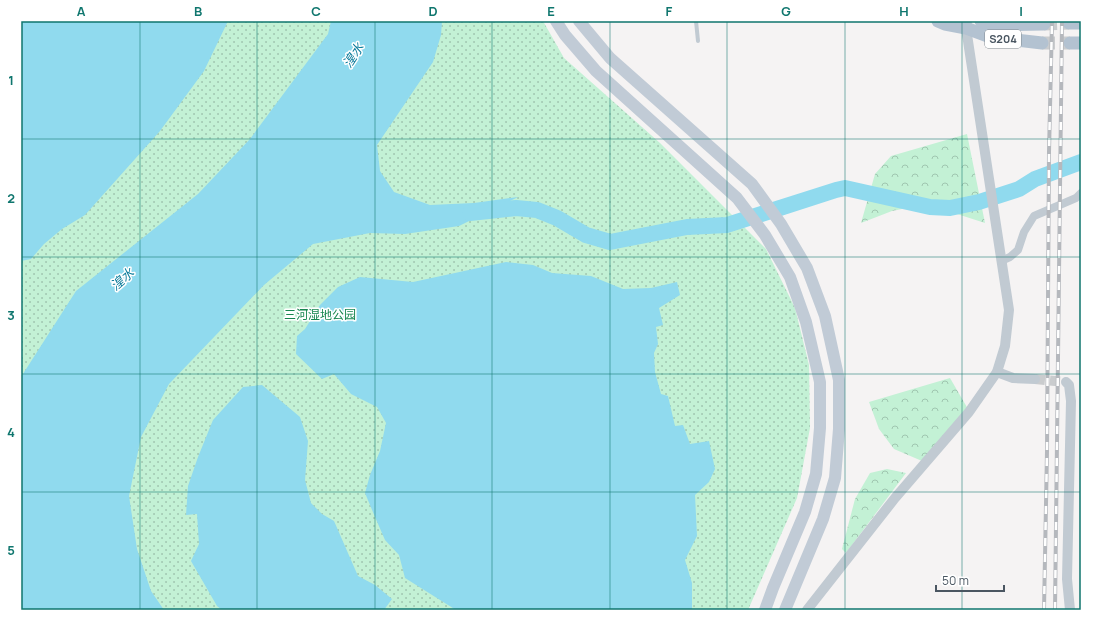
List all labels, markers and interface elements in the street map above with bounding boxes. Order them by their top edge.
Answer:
text: A [77,2,86,20]
text: B [194,2,202,20]
text: C [311,2,321,20]
text: D [428,2,438,20]
text: E [547,2,555,20]
text: F [666,2,673,20]
text: G [781,2,791,20]
text: H [899,2,909,20]
text: I [1019,2,1023,20]
road number: S204 [985,30,1021,48]
water label: 湟水 [338,38,368,71]
text: 1 [8,71,14,89]
text: 2 [7,189,15,207]
water label: 湟水 [106,263,138,294]
text: 3 [7,306,15,324]
park label: 三河湿地公园 [284,306,356,323]
text: 4 [7,423,15,441]
text: 5 [7,541,15,559]
scale bar [936,567,1004,593]
text: 50 m [942,572,969,589]

